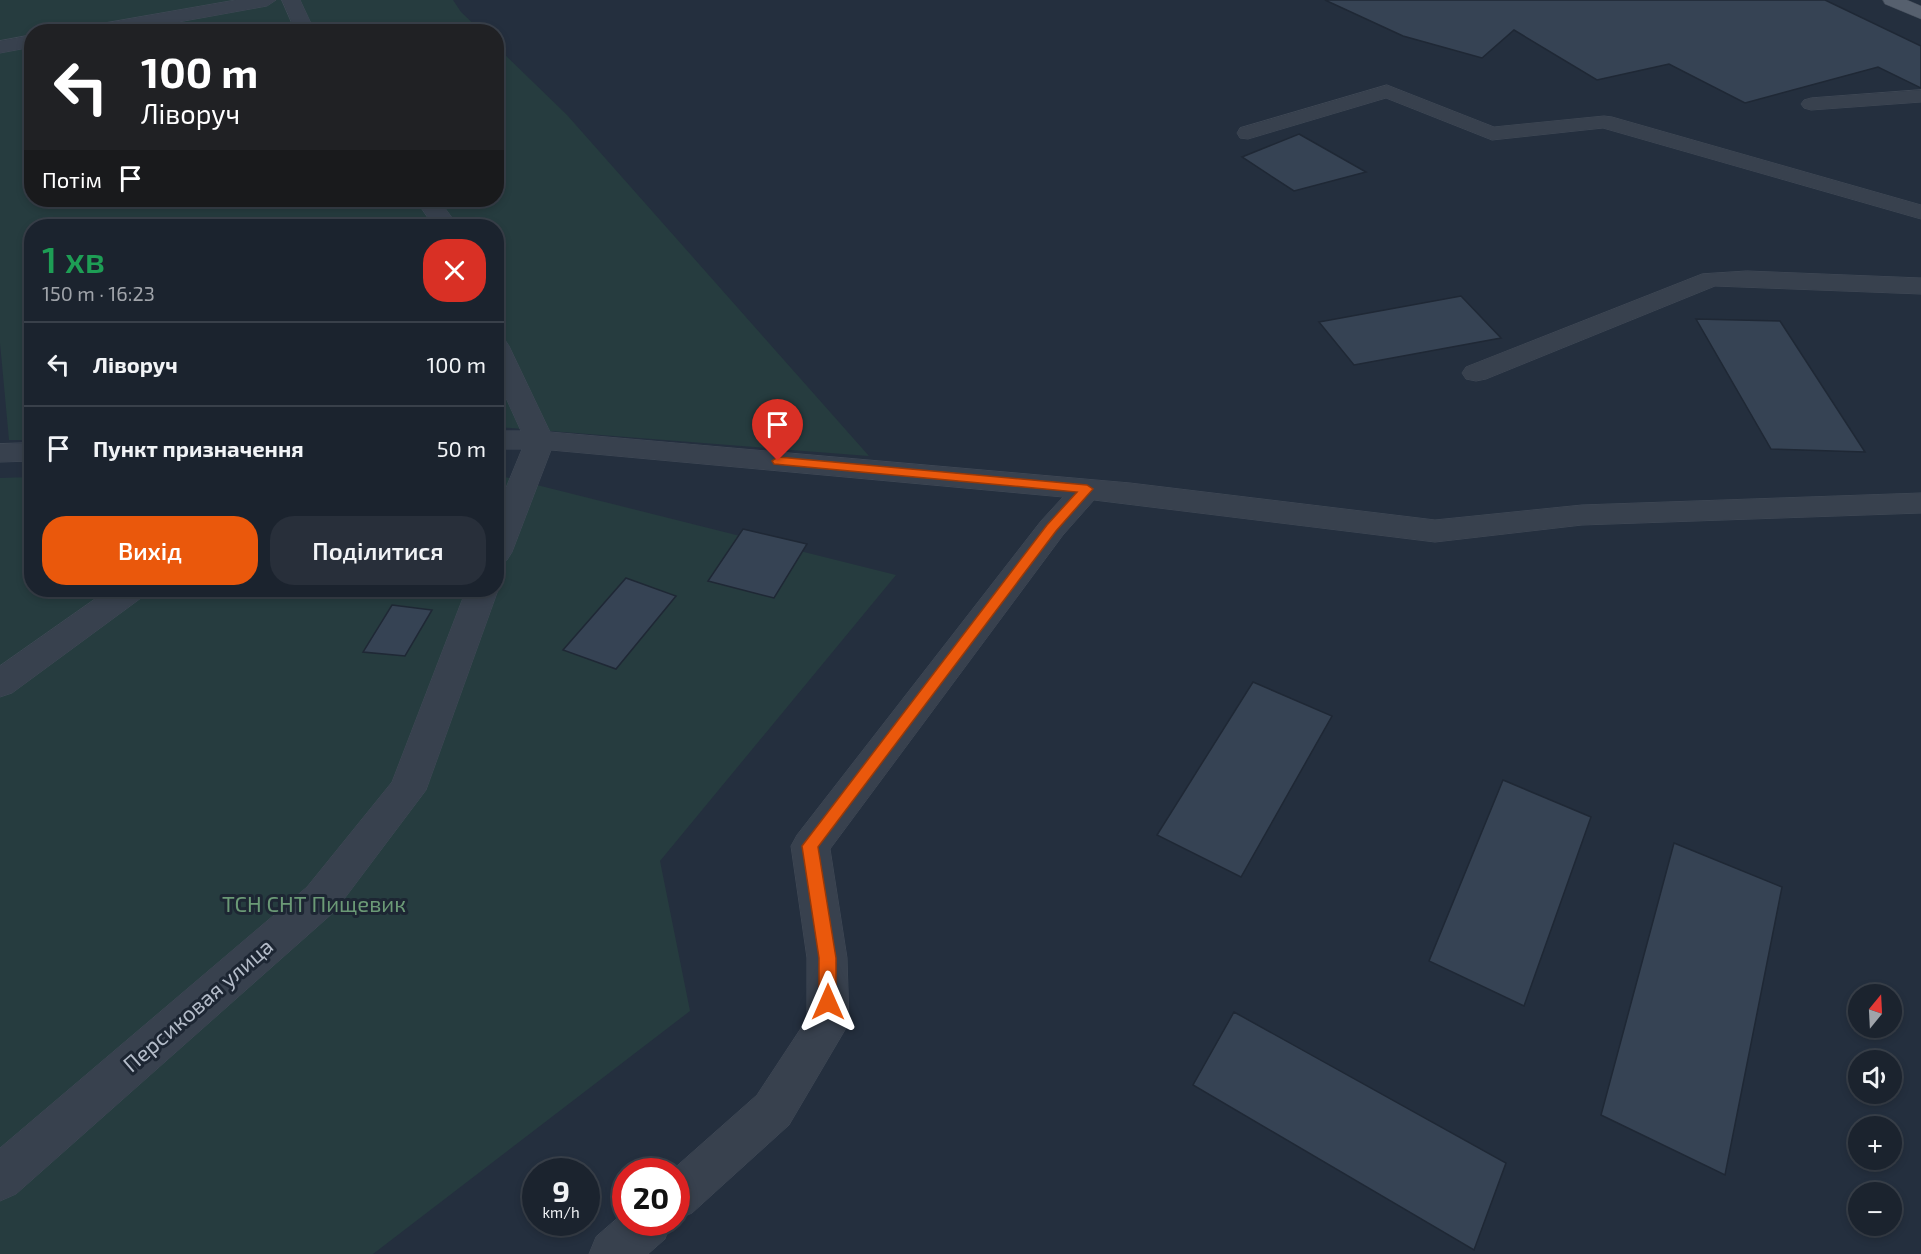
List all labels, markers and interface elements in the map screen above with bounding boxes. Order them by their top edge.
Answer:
text: 100 m [141,46,258,96]
icon: left [42,48,120,126]
text: Ліворуч [141,97,240,129]
icon: arrive [114,162,147,195]
text: Потім [42,166,102,192]
text: 1 хв [42,237,105,280]
button: close [423,239,486,302]
text: 150 m · 16:23 [42,281,155,305]
icon: left [42,348,75,381]
text: Ліворуч [93,351,178,377]
text: 100 m [427,351,486,377]
pin [752,399,803,461]
icon: arrive [761,408,794,441]
icon: arrive [42,432,75,465]
text: Пункт призначення [93,435,304,461]
text: 50 m [437,435,486,461]
button: Вихід [42,516,258,585]
button: Поділитися [270,516,486,585]
park label: ТСН СНТ Пищевик [222,890,406,916]
street label: Персиковая улица [117,932,278,1077]
position arrow [796,970,860,1034]
north arrow [1848,984,1902,1038]
map controls [1848,984,1902,1236]
button: sound [1848,1050,1902,1104]
button: + [1848,1116,1902,1170]
speed limit sign: 20 [612,1158,690,1236]
text: 9 [552,1172,570,1208]
button: − [1848,1182,1902,1236]
text: km/h [542,1203,580,1221]

